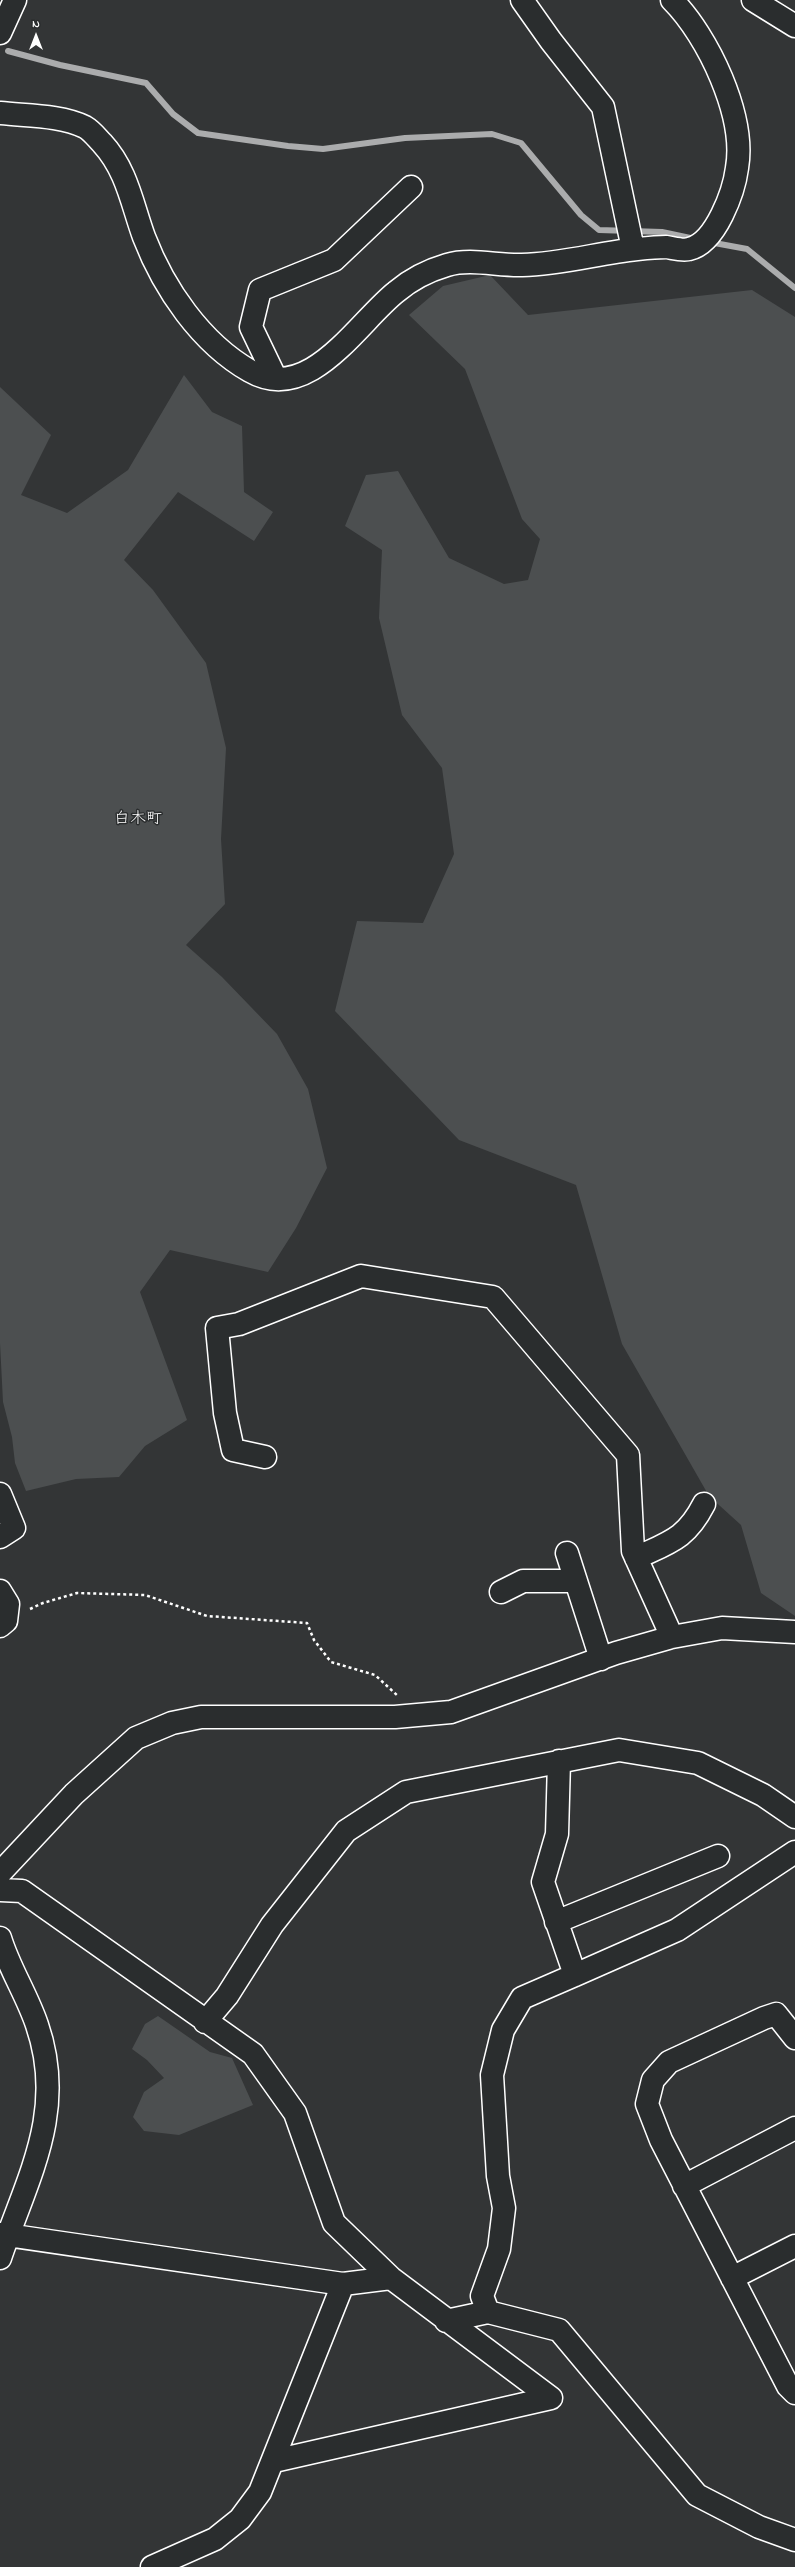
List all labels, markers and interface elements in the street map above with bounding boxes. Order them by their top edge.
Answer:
north arrow [16,16,56,56]
text: N [32,16,40,32]
district label: 白木町 [114,810,162,830]

